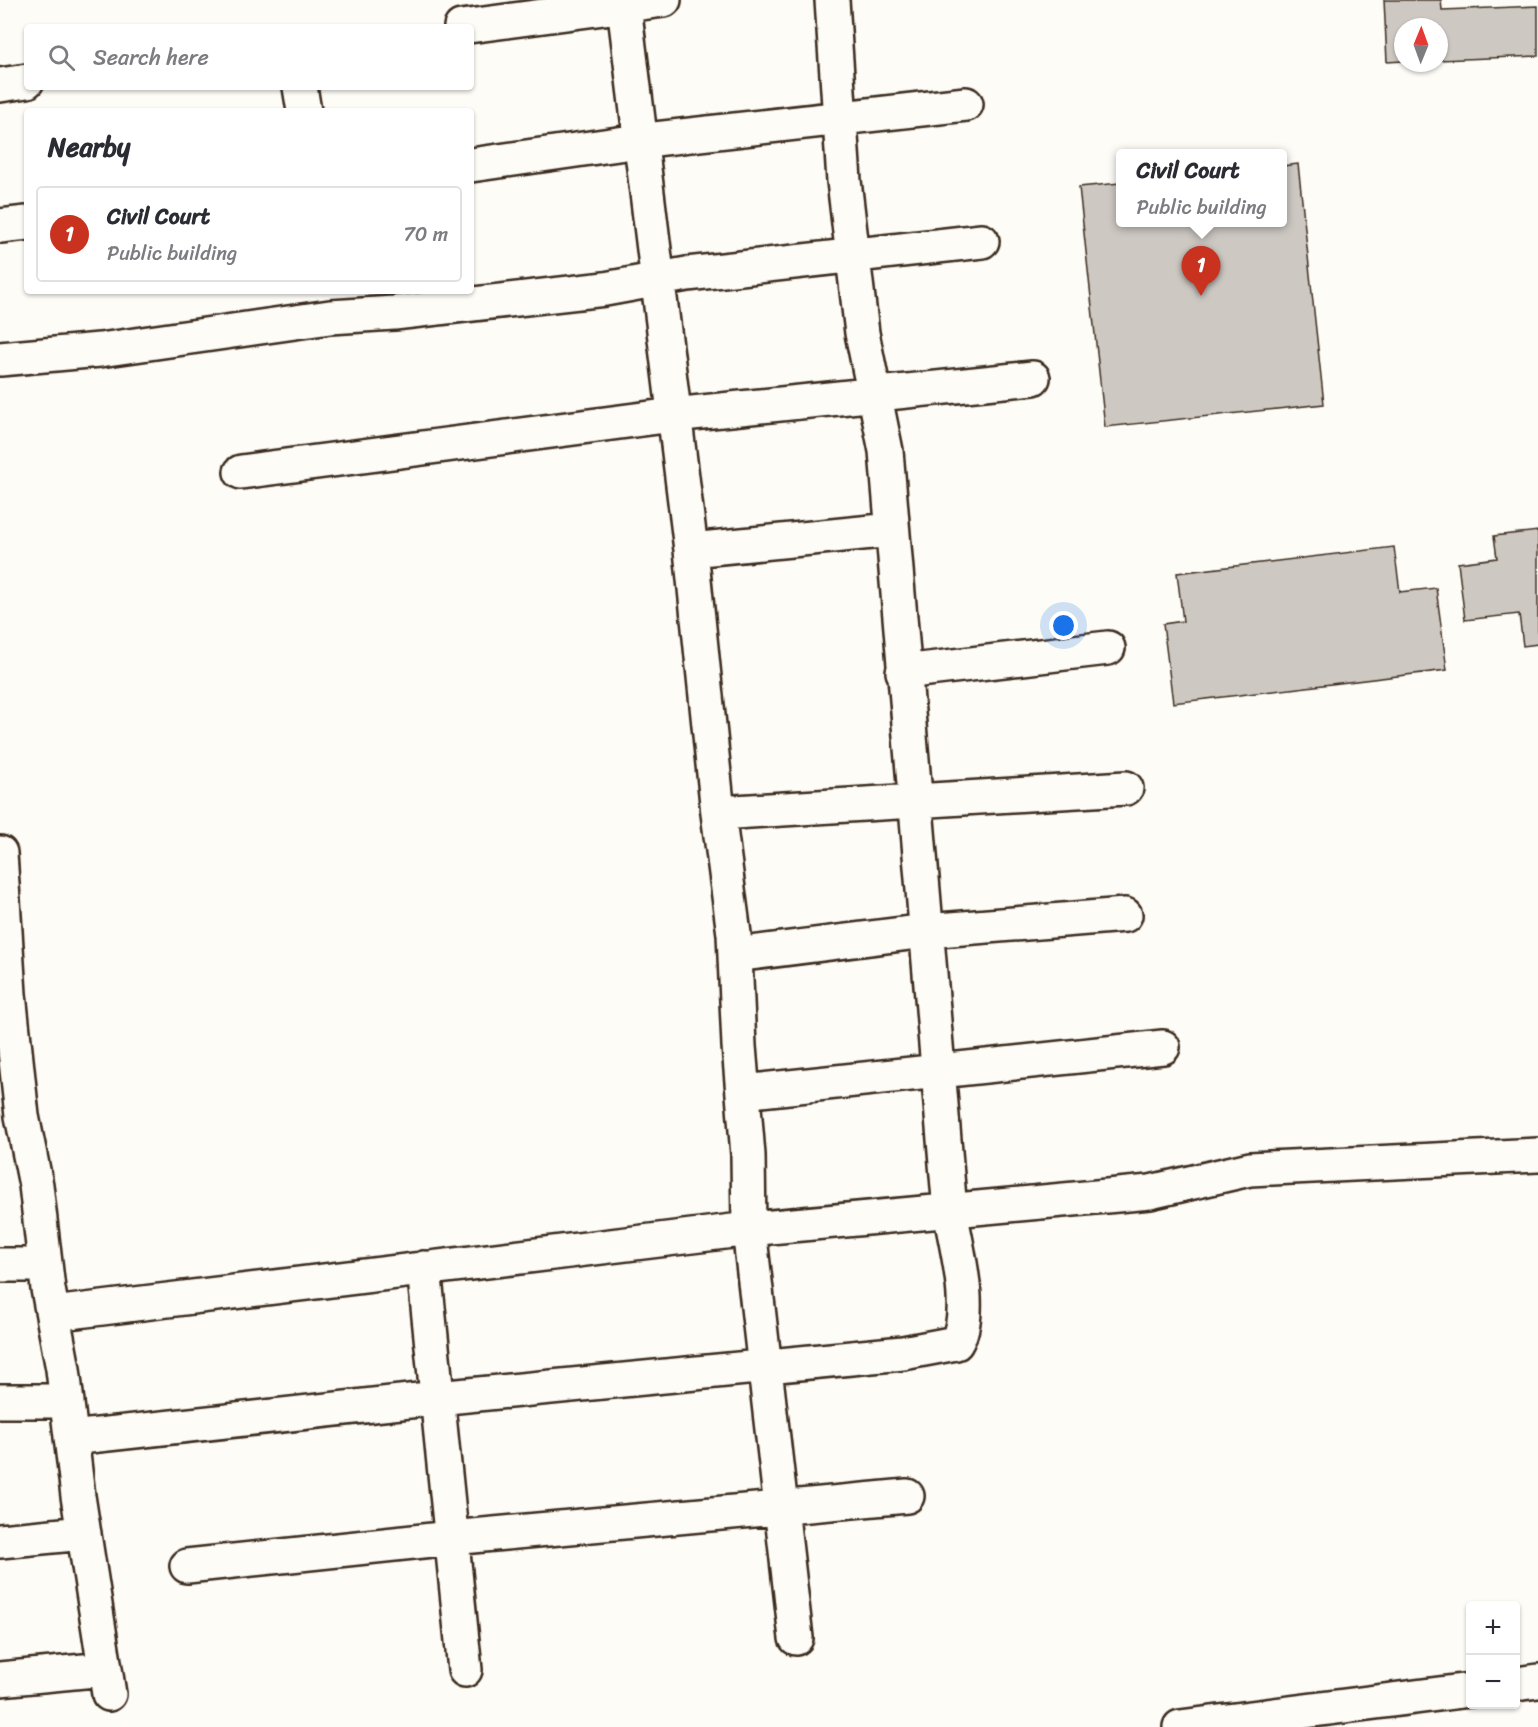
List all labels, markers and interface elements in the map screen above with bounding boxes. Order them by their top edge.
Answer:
north arrow [1394,18,1448,72]
search box [24,24,474,90]
text: Search here [93,38,209,77]
icon: search [45,41,78,74]
text: Nearby [48,124,130,170]
popup [1116,149,1287,227]
text: Civil Court [1136,151,1240,190]
text: Public building [1136,190,1267,225]
text: Civil Court [107,197,210,236]
text: 1 [65,217,74,252]
text: 70 m [403,217,448,252]
text: Public building [107,236,237,271]
pin: 1 [1182,246,1220,296]
your location [1049,611,1078,640]
map controls [1466,1601,1520,1709]
button: + [1466,1601,1520,1655]
button: − [1466,1655,1520,1709]

